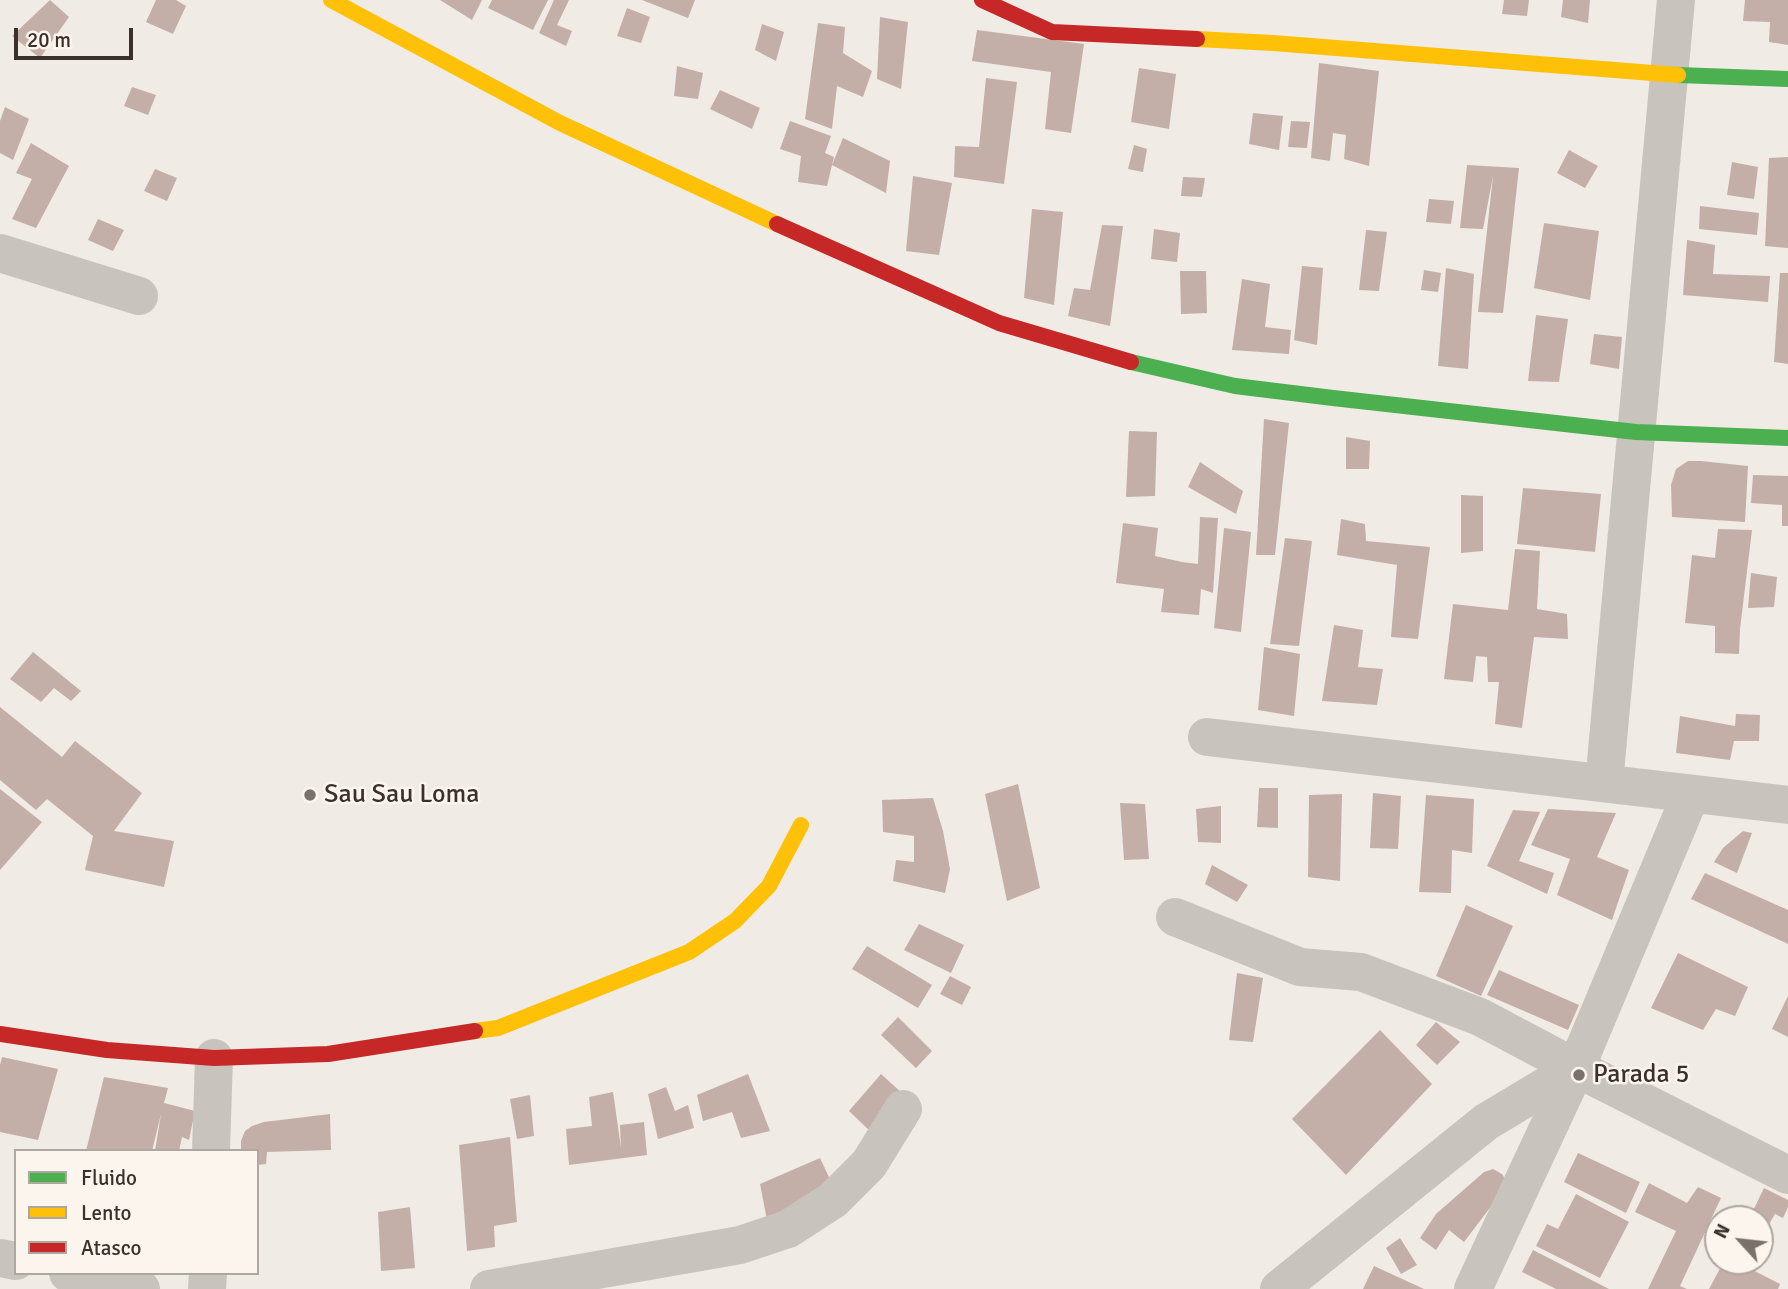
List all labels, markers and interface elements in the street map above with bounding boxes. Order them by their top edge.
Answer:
scale bar [18,14,136,58]
text: 20 m [27,27,71,53]
place label: Sau Sau Loma [324,779,479,811]
marker: Sau Sau Loma [302,787,318,803]
place label: Parada 5 [1593,1059,1690,1091]
marker: Parada 5 [1571,1067,1587,1083]
legend [14,1149,259,1275]
text: Fluido [81,1165,137,1191]
text: Lento [81,1200,131,1226]
north arrow [1704,1205,1774,1275]
text: N [1708,1220,1736,1243]
text: Atasco [81,1235,141,1261]

